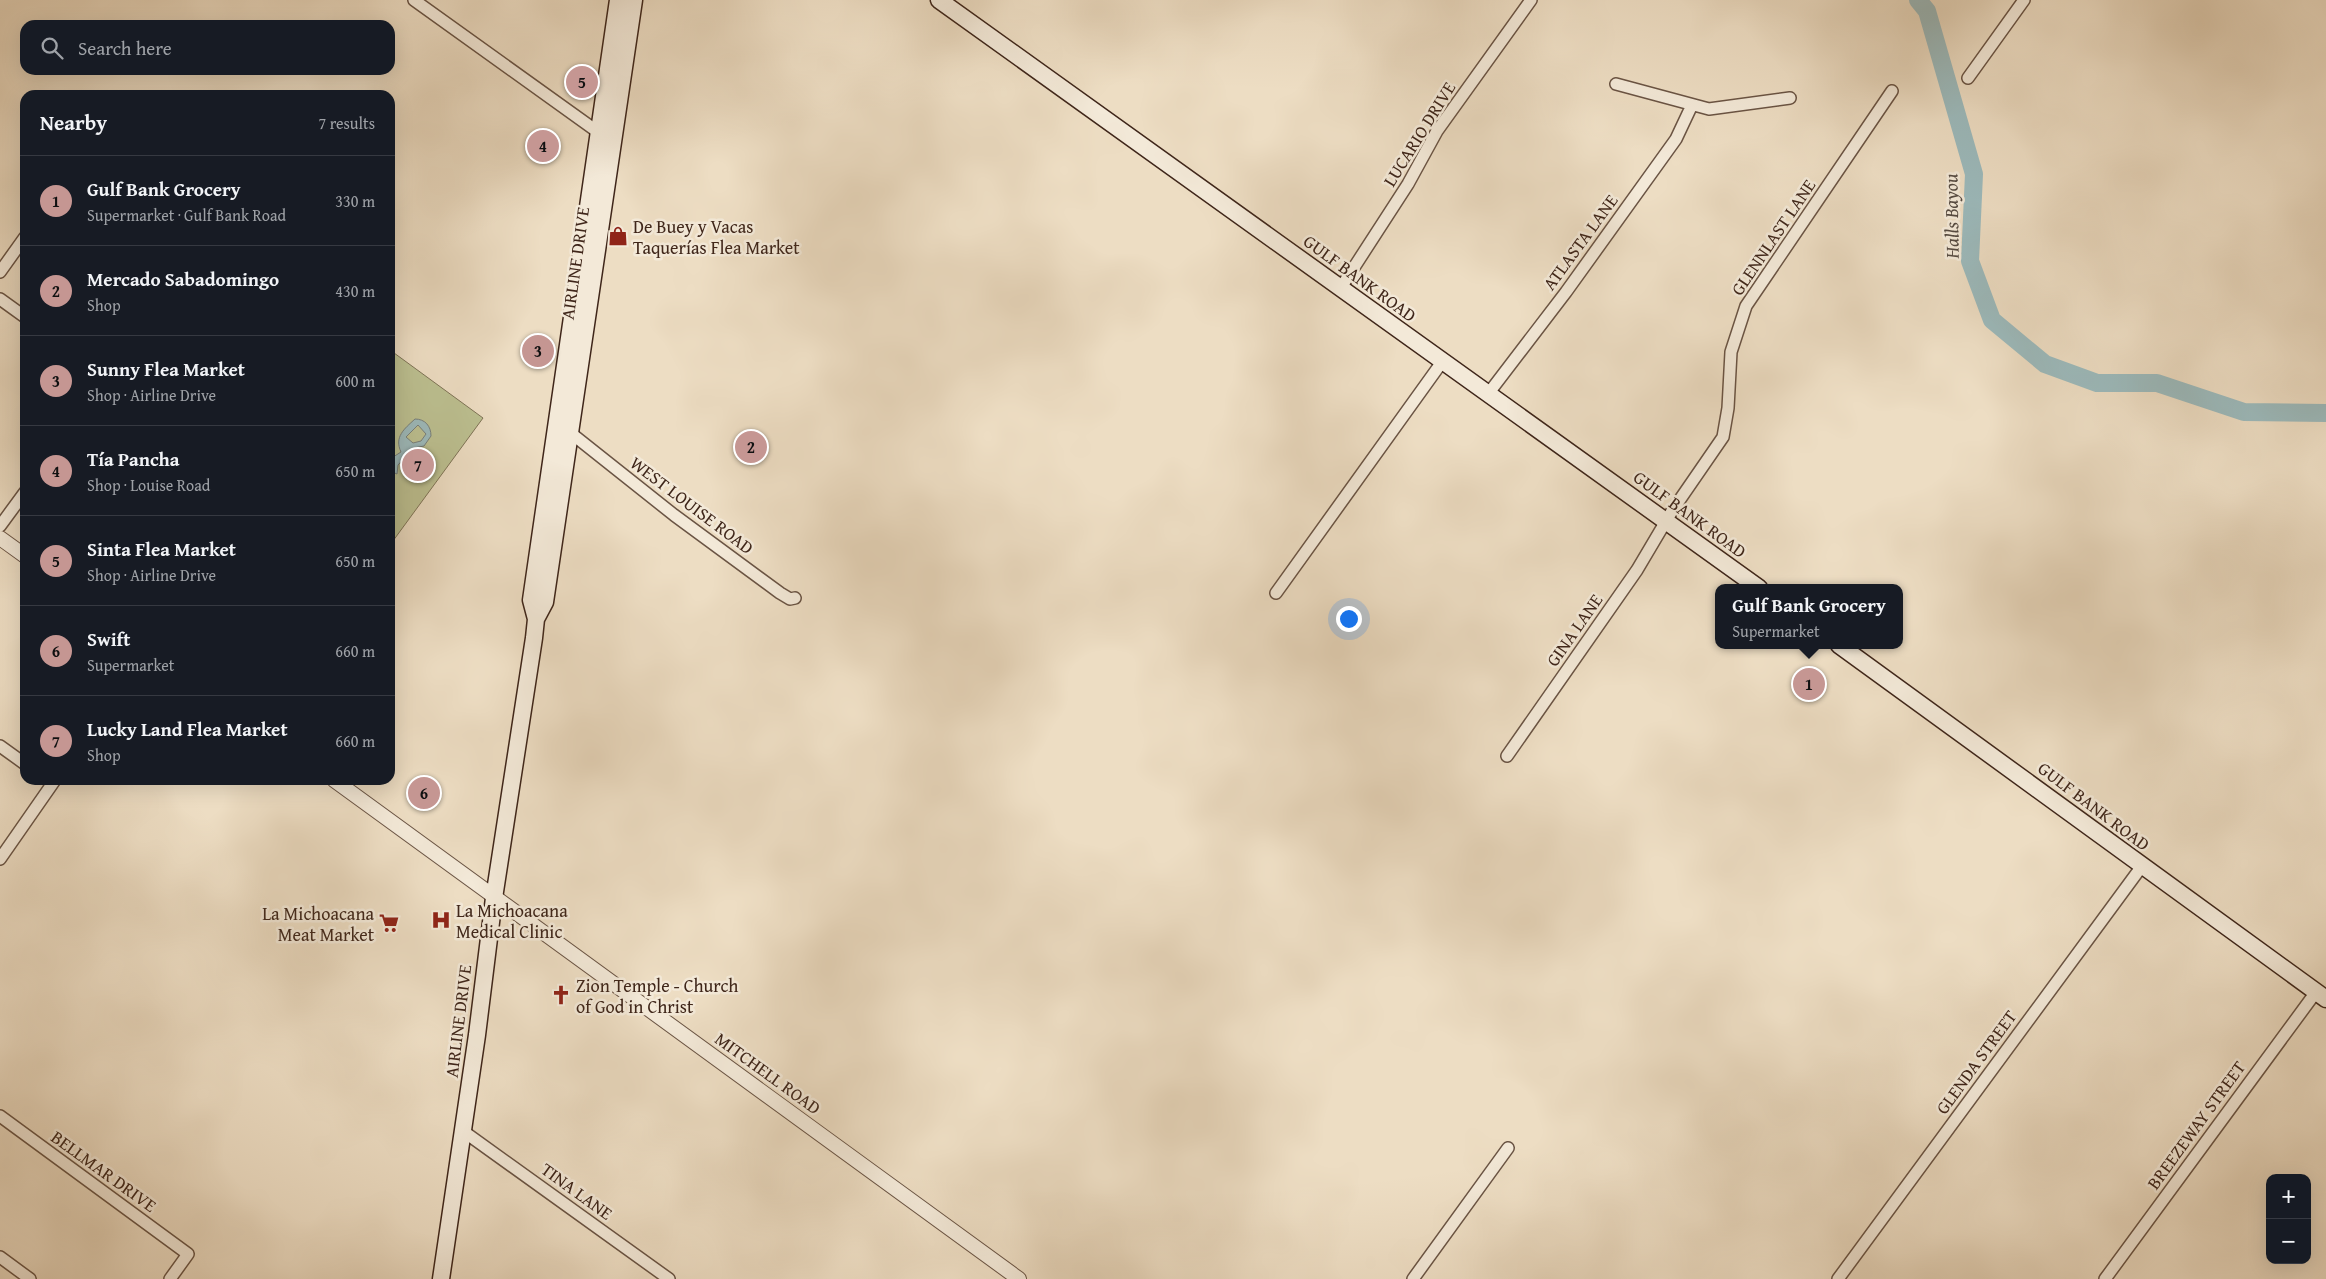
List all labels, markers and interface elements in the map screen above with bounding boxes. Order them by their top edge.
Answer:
search box [20,20,395,75]
icon: search [38,34,66,62]
text: Search here [78,34,172,62]
pin: 5 [566,63,598,101]
street label: LUCARIO DRIVE [1376,76,1462,192]
text: Nearby [40,107,107,138]
text: 7 results [318,111,375,135]
pin: 4 [527,127,559,165]
street label: GLENNLAST LANE [1724,173,1822,301]
water label: Halls Bayou [1936,173,1966,260]
text: Gulf Bank Grocery [87,175,241,203]
street label: ATLASTA LANE [1536,188,1624,296]
text: 1 [52,189,60,213]
text: 330 m [335,189,375,213]
text: Supermarket · Gulf Bank Road [87,203,286,227]
street label: AIRLINE DRIVE [554,205,596,321]
place label: De Buey y Vacas Taquerías Flea Market [633,213,800,261]
shop icon: De Buey y Vacas Taquerías Flea Market [607,225,629,247]
street label: GULF BANK ROAD [1298,228,1422,328]
text: Mercado Sabadomingo [87,265,279,293]
text: 2 [52,279,60,303]
text: 430 m [335,279,375,303]
text: Shop [87,293,121,317]
pin: 3 [522,332,554,370]
text: Sunny Flea Market [87,355,245,383]
text: 3 [52,369,60,393]
text: 600 m [335,369,375,393]
text: Shop · Airline Drive [87,383,216,407]
pin: 2 [735,428,767,466]
text: Tía Pancha [87,445,180,473]
pin: 7 [402,446,434,484]
street label: WEST LOUISE ROAD [624,449,760,561]
text: 4 [52,459,60,483]
text: 650 m [335,459,375,483]
street label: GULF BANK ROAD [1628,464,1752,564]
text: Shop · Louise Road [87,473,210,497]
text: Sinta Flea Market [87,535,236,563]
text: 5 [52,549,60,573]
text: 650 m [335,549,375,573]
text: Shop · Airline Drive [87,563,216,587]
popup [1715,584,1903,649]
street label: GINA LANE [1539,588,1609,672]
text: Gulf Bank Grocery [1732,591,1886,619]
your location [1336,606,1362,632]
text: Supermarket [1732,619,1820,643]
text: Swift [87,625,130,653]
text: 6 [52,639,60,663]
text: 660 m [335,639,375,663]
text: Supermarket [87,653,174,677]
pin: 1 [1793,665,1825,703]
text: Lucky Land Flea Market [87,715,288,743]
text: 7 [52,729,60,753]
text: 660 m [335,729,375,753]
text: Shop [87,743,121,767]
street label: GULF BANK ROAD [2032,755,2156,857]
pin: 6 [408,774,440,812]
place label: La Michoacana Medical Clinic [456,897,568,945]
place label: La Michoacana Meat Market [262,900,375,948]
hospital icon: La Michoacana Medical Clinic [430,909,452,931]
supermarket icon: La Michoacana Meat Market [378,912,400,934]
street label: AIRLINE DRIVE [438,963,478,1079]
place label: Zion Temple - Church of God in Christ [576,972,738,1020]
church icon: Zion Temple - Church of God in Christ [550,984,572,1006]
street label: GLENDA STREET [1929,1004,2023,1120]
street label: MITCHELL ROAD [709,1025,827,1121]
street label: BREEZEWAY STREET [2140,1055,2252,1195]
street label: BELLMAR DRIVE [46,1123,162,1219]
street label: TINA LANE [536,1156,618,1226]
map controls [2266,1174,2311,1264]
button: + [2266,1174,2311,1219]
button: − [2266,1219,2311,1264]

